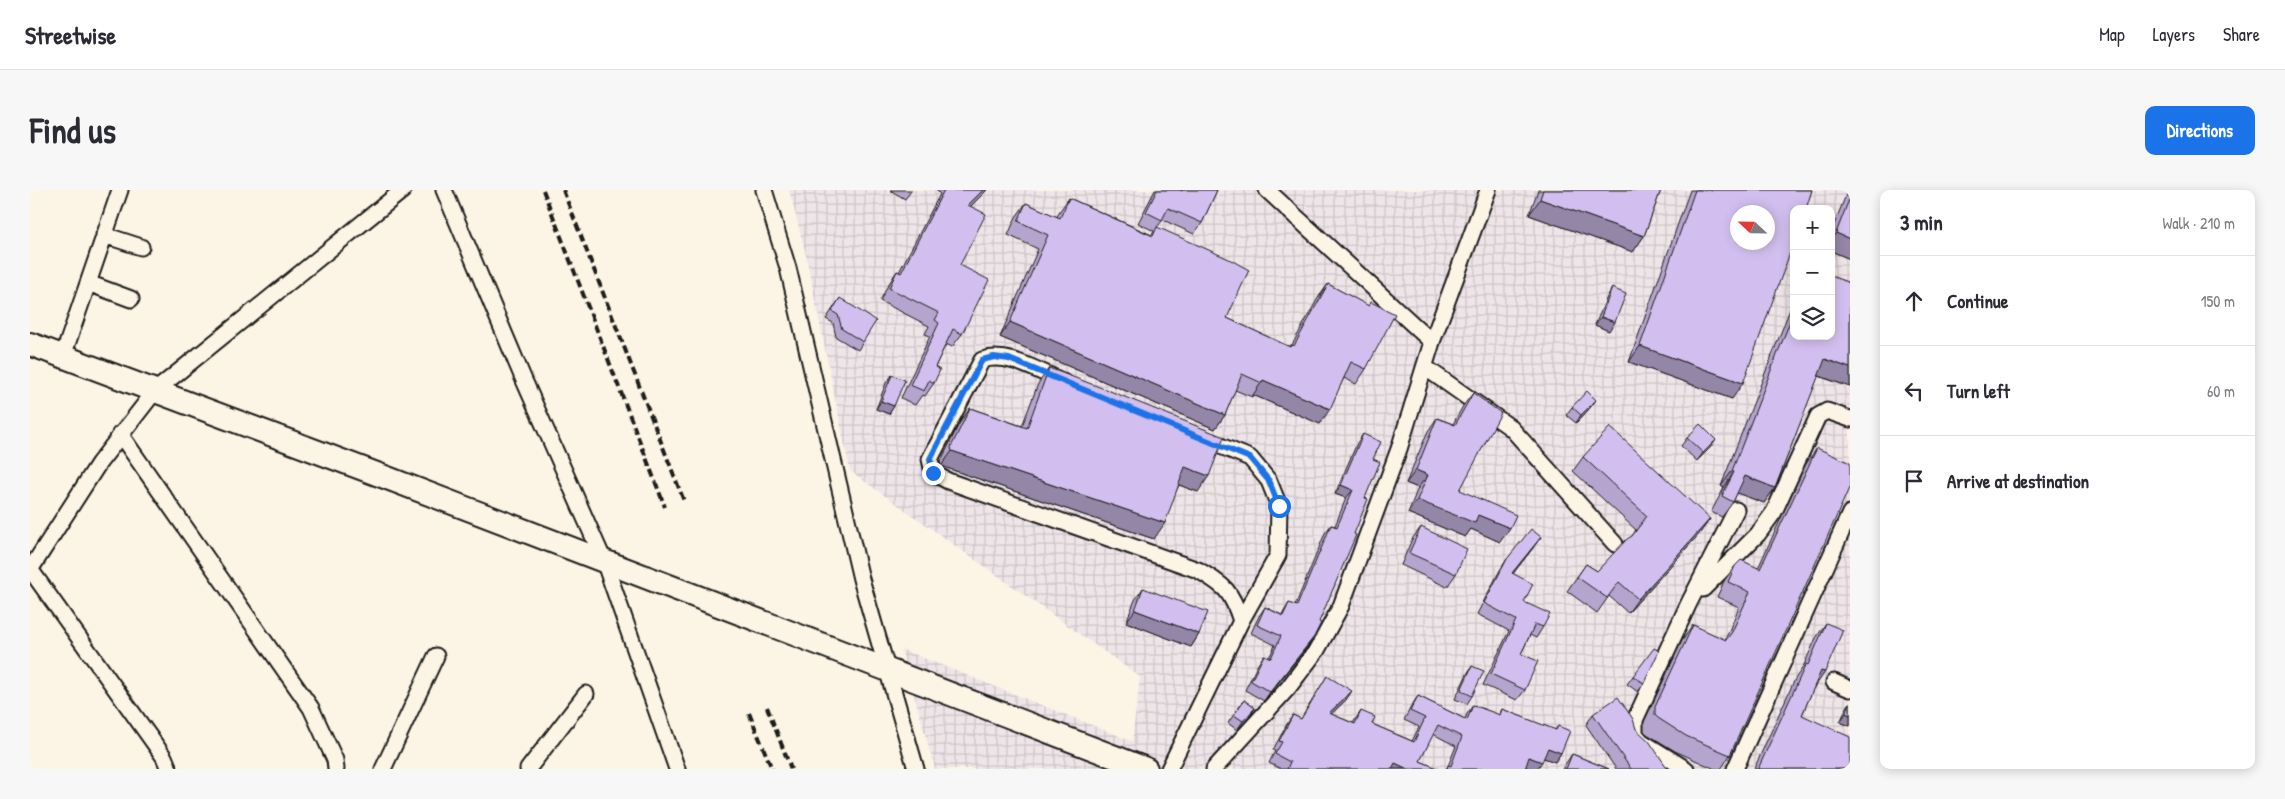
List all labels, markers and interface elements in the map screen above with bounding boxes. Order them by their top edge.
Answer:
text: Streetwise [25,19,116,51]
text: Map [2099,22,2125,47]
text: Layers [2153,22,2195,47]
text: Share [2223,22,2260,47]
button: Directions [2145,106,2255,155]
text: Find us [30,107,116,154]
north arrow [1730,205,1775,250]
map controls [1790,205,1835,340]
button: + [1790,205,1835,250]
text: 3 min [1900,208,1943,237]
text: Walk · 210 m [2162,212,2235,234]
button: − [1790,250,1835,295]
icon: ahead [1900,287,1928,315]
text: Continue [1947,288,2008,314]
text: 150 m [2201,290,2235,312]
button: layers [1790,295,1835,340]
icon: left [1900,377,1928,405]
text: Turn left [1947,378,2010,404]
text: 60 m [2207,380,2235,402]
route end [922,462,945,485]
icon: arrive [1900,467,1928,495]
text: Arrive at destination [1947,468,2089,494]
route start [1268,495,1291,518]

